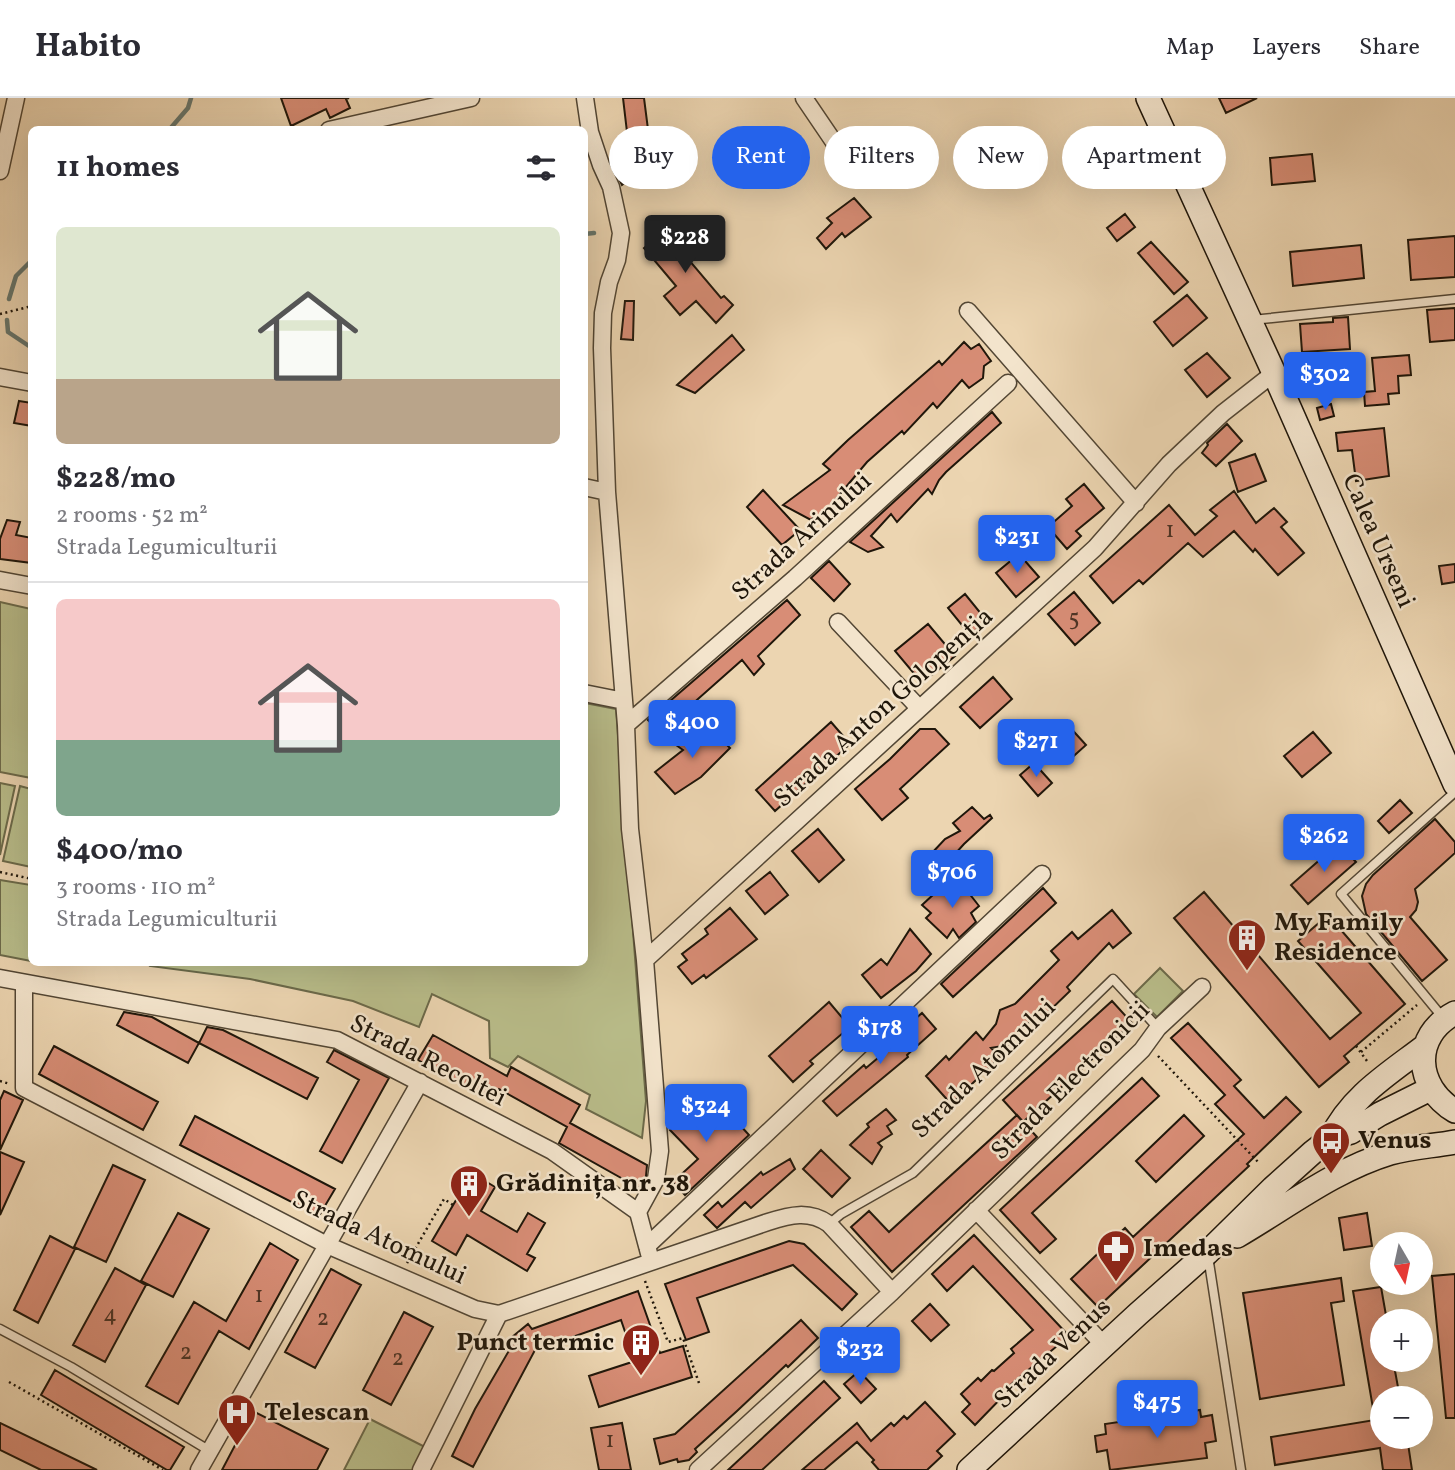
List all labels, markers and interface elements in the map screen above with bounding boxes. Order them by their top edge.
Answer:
text: Habito [35,25,141,71]
text: Map [1166,31,1214,65]
text: Layers [1252,31,1321,65]
text: Share [1359,31,1420,65]
chip: Buy [609,126,698,189]
chip: Rent [712,126,810,189]
chip: Filters [824,126,939,189]
chip: New [953,126,1048,189]
chip: Apartment [1062,126,1226,189]
text: 11 homes [56,147,180,189]
icon: filters [522,149,560,187]
pin: $228 [644,216,726,275]
text: $228 [660,222,710,254]
icon: home [245,273,371,399]
pin: $302 [1284,352,1366,412]
text: $302 [1300,359,1350,391]
text: $228/mo [56,458,176,500]
street label: Strada Arinului [724,464,880,610]
street label: Calea Urseni [1332,468,1424,614]
text: 2 rooms · 52 m² [56,500,208,532]
house number: 1 [1166,515,1174,547]
pin: $231 [976,516,1058,575]
text: $231 [994,522,1040,554]
text: Strada Legumiculturii [56,532,277,564]
street label: Strada Anton Golopenția [766,600,1002,816]
house number: 5 [1068,603,1080,635]
icon: home [245,645,371,771]
pin: $400 [651,700,733,760]
text: $400 [665,707,719,739]
pin: $271 [995,720,1077,779]
text: $271 [1014,726,1058,758]
pin: $262 [1283,814,1365,874]
text: $262 [1299,821,1349,853]
text: $400/mo [56,830,183,872]
pin: $706 [911,850,993,910]
text: $706 [927,857,977,889]
text: 3 rooms · 110 m² [56,872,216,904]
text: Strada Legumiculturii [56,904,277,936]
place label: My Family Residence [1274,905,1404,971]
building icon: My Family Residence [1226,917,1268,972]
street label: Strada Atomului [904,991,1064,1147]
street label: Strada Electronicii [983,993,1159,1169]
street label: Strada Recoltei [343,1006,513,1116]
pin: $178 [839,1006,921,1066]
text: $178 [857,1013,903,1045]
pin: $324 [665,1084,747,1144]
text: $324 [681,1091,731,1123]
bus stop icon: Venus [1310,1120,1352,1175]
place label: Venus [1358,1123,1431,1159]
building icon: Grădinița nr. 38 [448,1163,490,1218]
place label: Grădinița nr. 38 [496,1166,690,1202]
street label: Strada Atomului [286,1182,472,1294]
pharmacy icon: Imedas [1095,1228,1137,1283]
place label: Imedas [1143,1231,1233,1267]
north arrow [1370,1232,1433,1295]
map controls [1370,1232,1433,1449]
house number: 1 [255,1280,263,1312]
street label: Strada Venus [986,1290,1120,1418]
house number: 4 [103,1299,117,1331]
house number: 2 [317,1303,329,1335]
button: + [1370,1309,1433,1372]
building icon: Punct termic [620,1322,662,1377]
place label: Punct termic [456,1325,614,1361]
pin: $232 [819,1328,901,1387]
text: $232 [836,1334,884,1366]
house number: 2 [180,1337,192,1369]
house number: 2 [392,1343,404,1375]
pin: $475 [1116,1380,1198,1440]
button: − [1370,1386,1433,1449]
text: $475 [1133,1387,1181,1419]
hospital icon: Telescan [216,1392,258,1447]
place label: Telescan [264,1395,370,1431]
house number: 1 [606,1425,614,1457]

